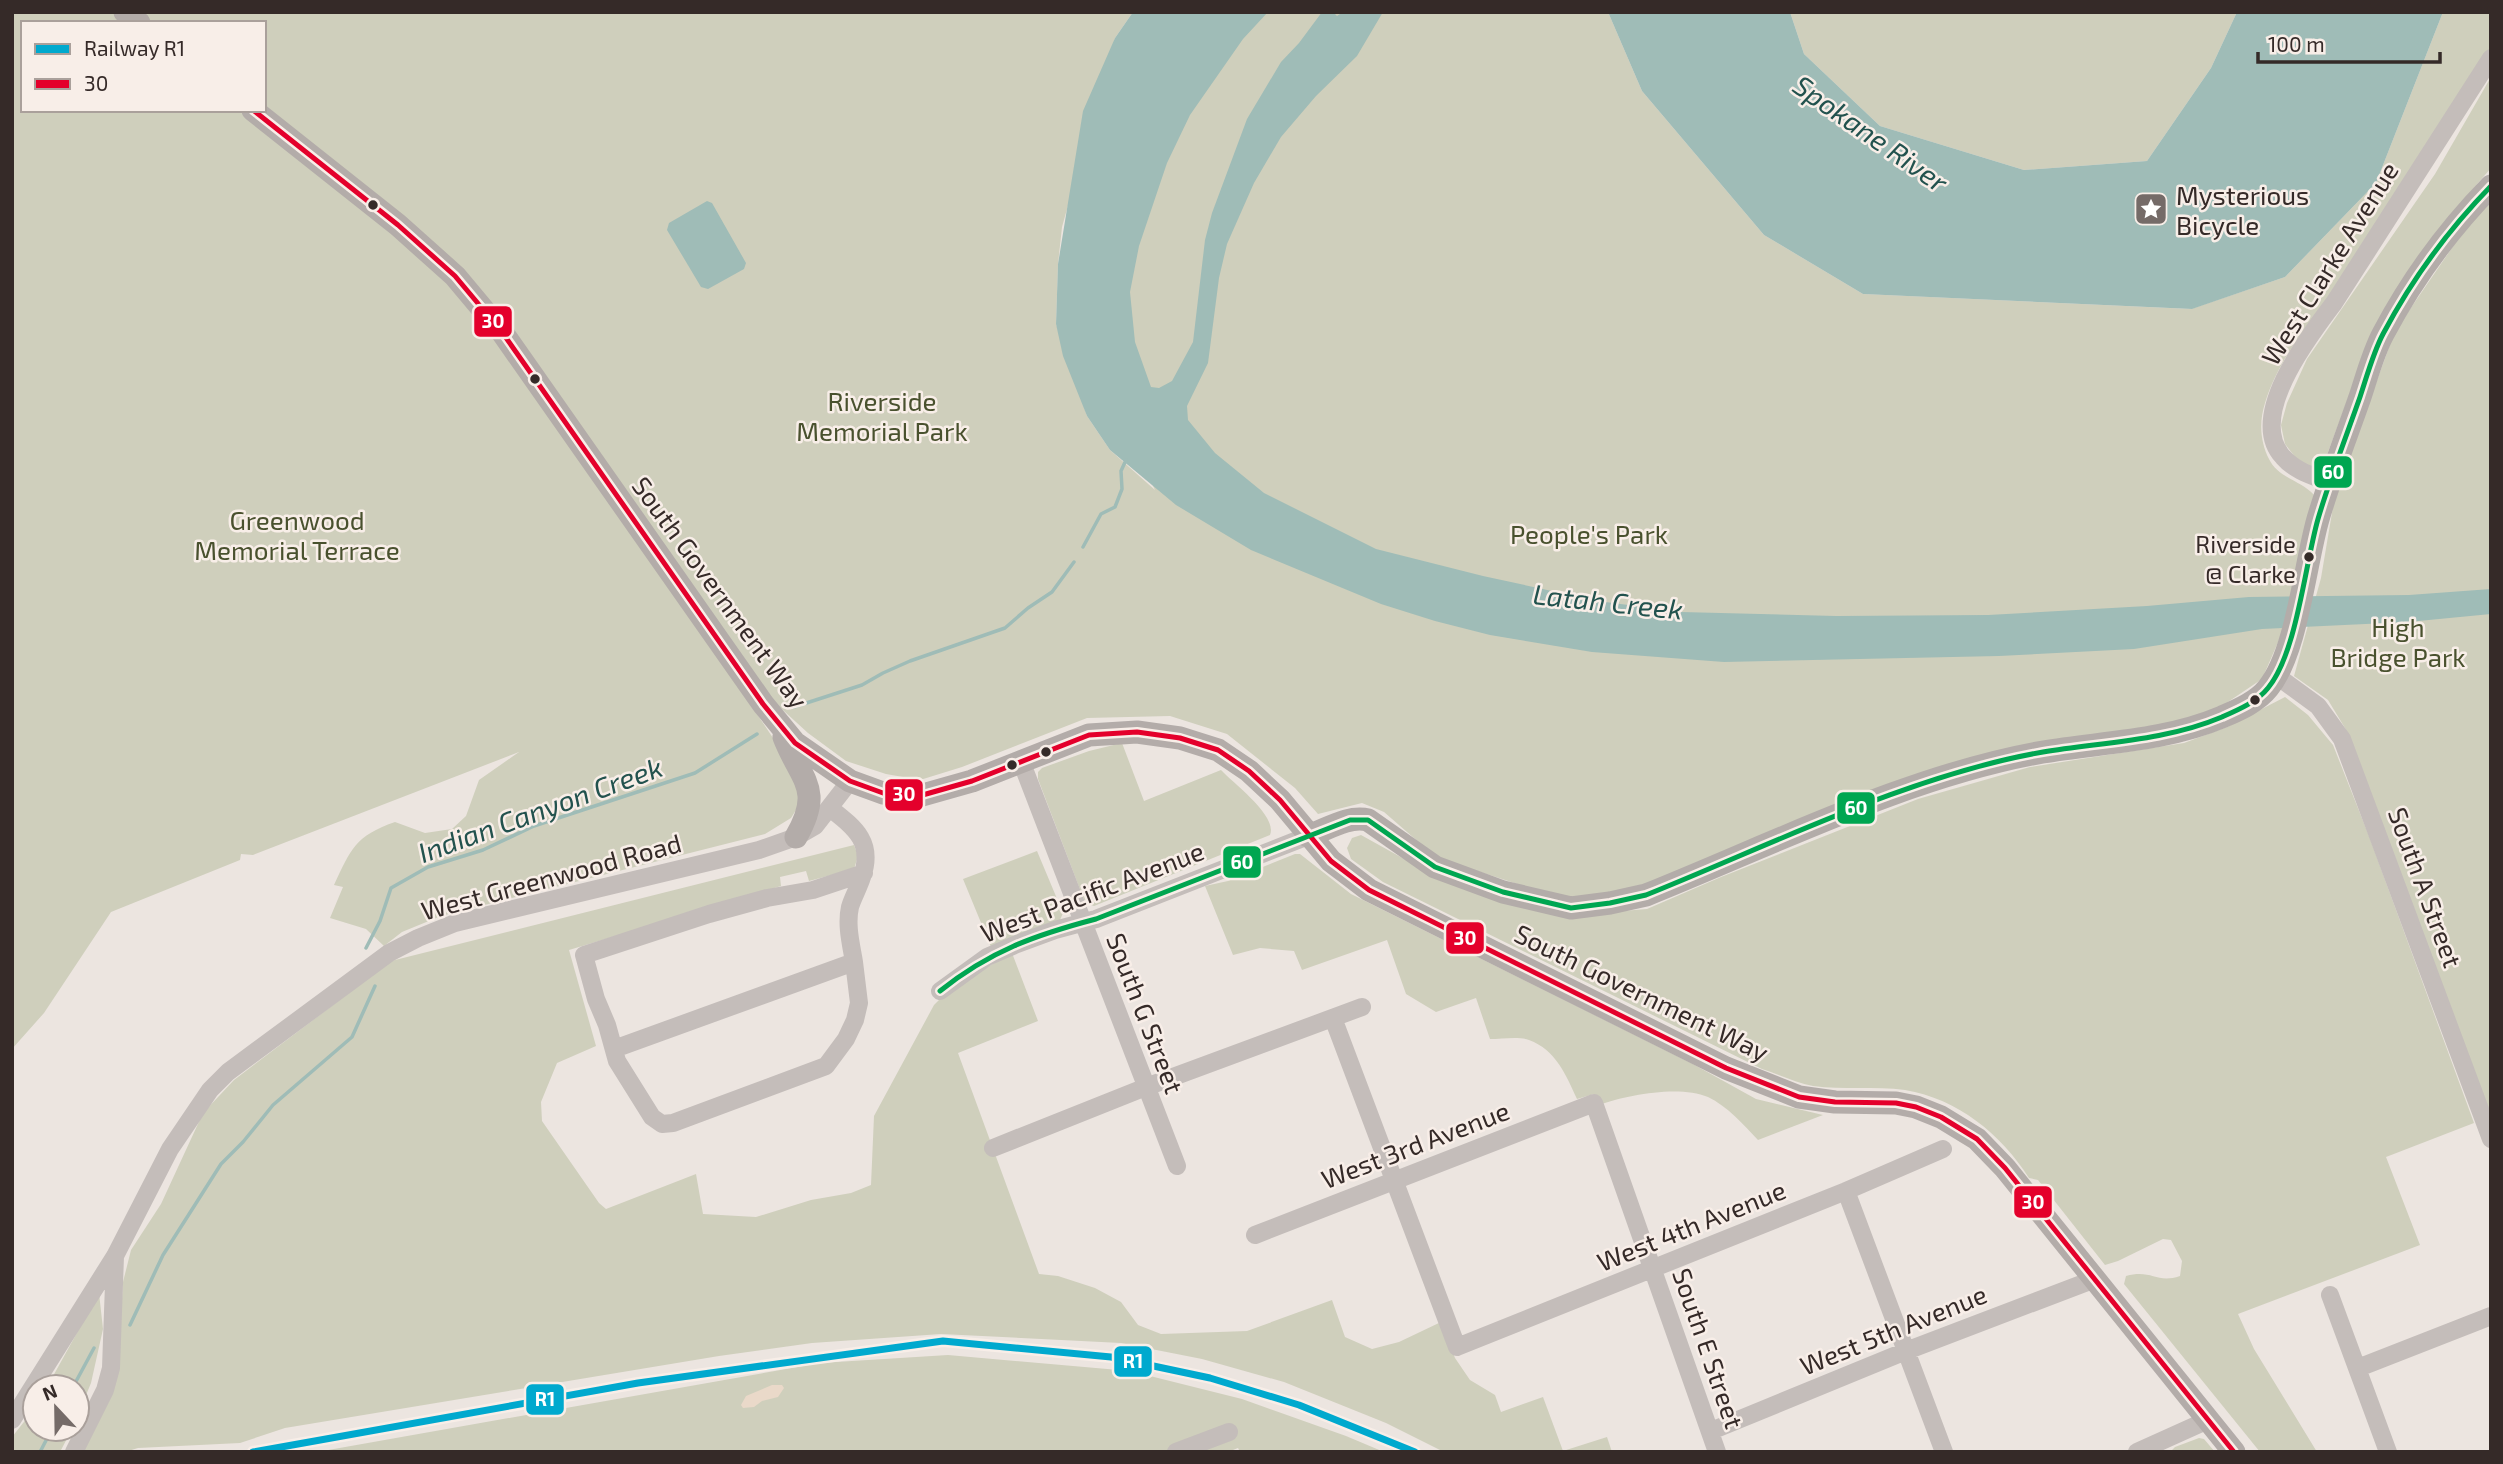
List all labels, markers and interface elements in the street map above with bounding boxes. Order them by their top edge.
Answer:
legend [21,21,266,112]
scale bar [2258,21,2440,65]
text: 100 m [2268,31,2325,56]
text: Railway R1 [84,35,185,60]
water label: Spokane River [1787,67,1955,199]
text: 30 [84,70,108,95]
street label: West Clarke Avenue [2254,156,2404,370]
place label: Mysterious Bicycle [2176,179,2309,240]
place icon: Mysterious Bicycle [2132,190,2170,228]
unlabelled marker [366,198,380,212]
line badge: 30 [473,305,513,338]
text: 30 [482,309,504,332]
unlabelled marker [528,372,542,386]
park label: Riverside Memorial Park [796,385,968,446]
line badge: 60 [2313,455,2353,489]
text: 60 [2321,460,2345,483]
street label: South Government Way [627,470,816,714]
park label: Greenwood Memorial Terrace [194,504,400,565]
park label: People's Park [1510,518,1668,549]
place label: Riverside @ Clarke [2195,529,2296,588]
marker: Riverside @ Clarke [2302,550,2316,564]
water label: Latah Creek [1531,576,1685,626]
park label: High Bridge Park [2330,611,2466,672]
unlabelled marker [2248,693,2262,707]
unlabelled marker [1039,745,1053,759]
water label: Indian Canyon Creek [413,749,667,869]
unlabelled marker [1005,758,1019,772]
line badge: 30 [884,778,924,812]
text: 30 [893,782,915,805]
line badge: 60 [1836,791,1876,825]
text: 60 [1844,796,1868,819]
street label: South A Street [2383,803,2469,971]
street label: West Greenwood Road [418,826,684,926]
street label: West Pacific Avenue [976,834,1208,948]
line badge: 60 [1222,845,1262,879]
text: 60 [1230,850,1254,873]
street label: South Government Way [1510,917,1774,1067]
line badge: 30 [1445,921,1485,955]
text: 30 [1454,926,1476,949]
street label: South G Street [1101,928,1191,1098]
street label: West 3rd Avenue [1317,1094,1513,1194]
street label: West 4th Avenue [1592,1173,1790,1277]
line badge: 30 [2013,1185,2053,1219]
text: 30 [2022,1190,2044,1213]
street label: South E Street [1667,1264,1751,1432]
street label: West 5th Avenue [1795,1277,1991,1381]
line badge: R1 [1113,1345,1153,1378]
text: R1 [1123,1349,1143,1372]
north arrow [21,1373,91,1443]
text: N [39,1379,60,1405]
line badge: R1 [525,1383,565,1416]
text: R1 [535,1387,555,1410]

